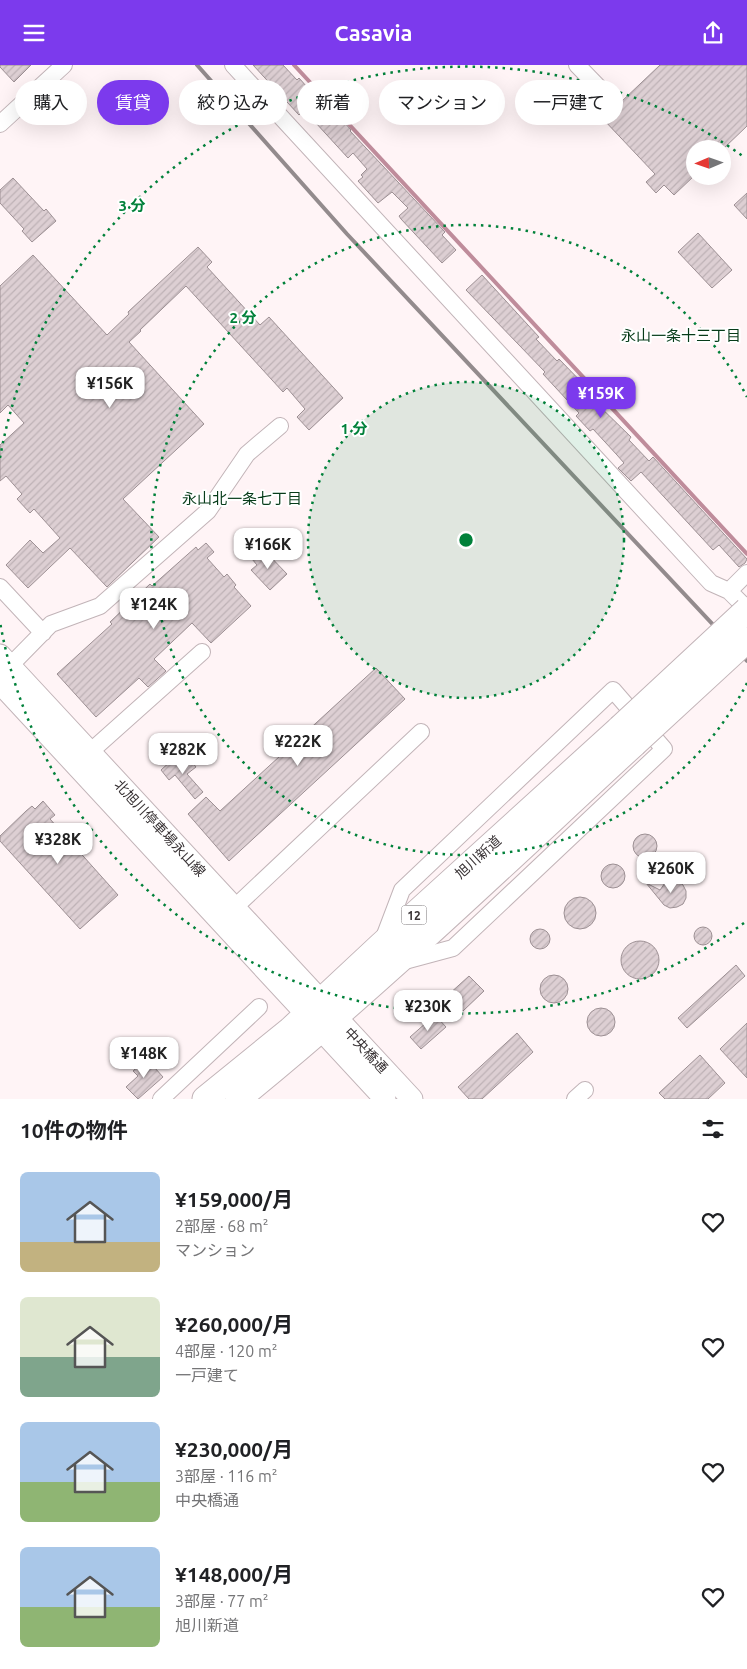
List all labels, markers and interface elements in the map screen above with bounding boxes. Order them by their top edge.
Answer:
icon: menu [20,19,48,47]
icon: share [699,19,727,47]
text: Casavia [334,20,413,45]
chip: 購入 [15,80,87,125]
chip: 賃貸 [97,80,169,125]
chip: 絞り込み [179,80,287,125]
chip: 新着 [297,80,369,125]
chip: マンション [379,80,505,125]
chip: 一戸建て [515,80,623,125]
north arrow [686,140,731,185]
map controls [686,140,731,185]
text: 3 分 [118,197,146,214]
text: 2 分 [229,309,257,326]
district label: 永山一条十三丁目 [621,327,741,344]
pin: ¥156K [75,367,145,409]
text: ¥156K [87,374,133,392]
pin: ¥159K [566,377,636,419]
text: ¥159K [578,384,624,402]
text: 1 分 [340,420,368,437]
district label: 永山北一条七丁目 [182,490,302,507]
pin: ¥166K [233,527,303,570]
centre of rings [457,531,475,549]
text: ¥166K [245,535,291,553]
pin: ¥124K [119,587,189,630]
text: ¥124K [131,595,177,613]
pin: ¥222K [263,725,333,767]
text: ¥222K [275,732,321,750]
pin: ¥282K [148,733,218,775]
text: ¥282K [160,740,206,758]
street label: 北旭川停車場永山線 [111,776,209,880]
pin: ¥328K [23,823,93,865]
text: ¥328K [35,830,81,848]
street label: 旭川新道 [452,832,504,882]
pin: ¥260K [636,851,706,894]
text: ¥260K [648,859,694,877]
road number: 12 [402,905,426,925]
pin: ¥230K [393,989,463,1032]
text: ¥230K [405,997,451,1015]
street label: 中央橋通 [341,1024,391,1076]
pin: ¥148K [109,1037,179,1079]
text: ¥148K [121,1044,167,1062]
icon: filters [699,1115,727,1143]
text: 10件の物件 [20,1118,128,1142]
text: ¥159,000/月 [175,1187,293,1211]
icon: home [60,1192,120,1252]
icon: heart [699,1208,727,1236]
text: 2部屋 · 68 m² [175,1217,269,1235]
text: マンション [175,1241,255,1259]
text: ¥260,000/月 [175,1312,293,1336]
icon: home [60,1317,120,1377]
icon: heart [699,1333,727,1361]
text: 4部屋 · 120 m² [175,1342,278,1360]
text: 一戸建て [175,1366,239,1384]
text: ¥230,000/月 [175,1437,293,1461]
icon: home [60,1442,120,1502]
icon: heart [699,1458,727,1486]
text: 3部屋 · 116 m² [175,1467,278,1485]
text: 中央橋通 [175,1491,239,1509]
text: ¥148,000/月 [175,1562,293,1586]
icon: home [60,1567,120,1627]
icon: heart [699,1583,727,1611]
text: 3部屋 · 77 m² [175,1592,269,1610]
text: 旭川新道 [175,1616,239,1634]

